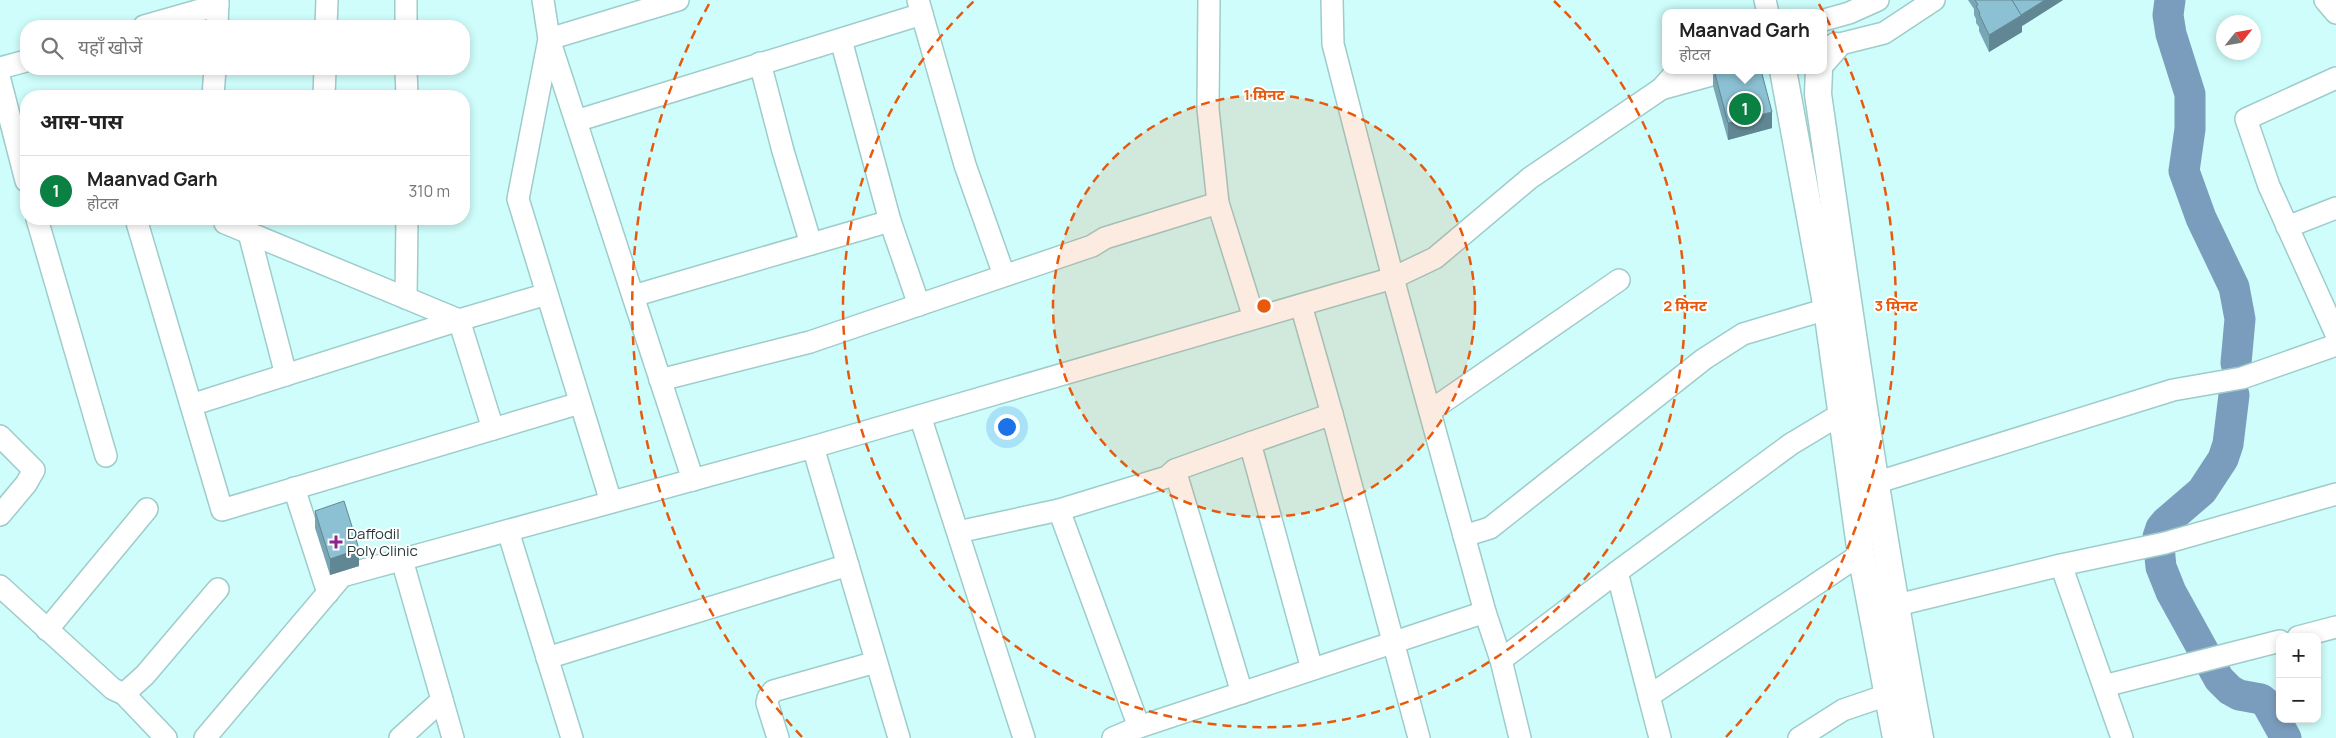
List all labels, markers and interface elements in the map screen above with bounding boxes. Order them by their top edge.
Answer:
popup [1662,9,1827,74]
north arrow [2216,15,2261,60]
text: Maanvad Garh [1679,17,1810,43]
search box [20,20,470,75]
icon: search [38,34,66,62]
text: यहाँ खोजें [78,34,142,60]
text: होटल [1679,43,1711,65]
text: 1 मिनट [1243,84,1285,105]
pin: 1 [1729,90,1761,128]
text: आस-पास [40,107,123,135]
text: Maanvad Garh [87,166,218,192]
text: 1 [52,180,60,202]
text: 310 m [408,180,450,202]
text: होटल [87,192,119,214]
text: 2 मिनट [1663,295,1708,316]
text: 3 मिनट [1874,295,1919,316]
centre of rings [1255,297,1273,315]
your location [994,414,1020,440]
place label: Daffodil Poly Clinic [347,523,418,561]
marker: Daffodil Poly Clinic [329,535,343,549]
map controls [2276,633,2321,723]
button: + [2276,633,2321,678]
button: − [2276,678,2321,723]

